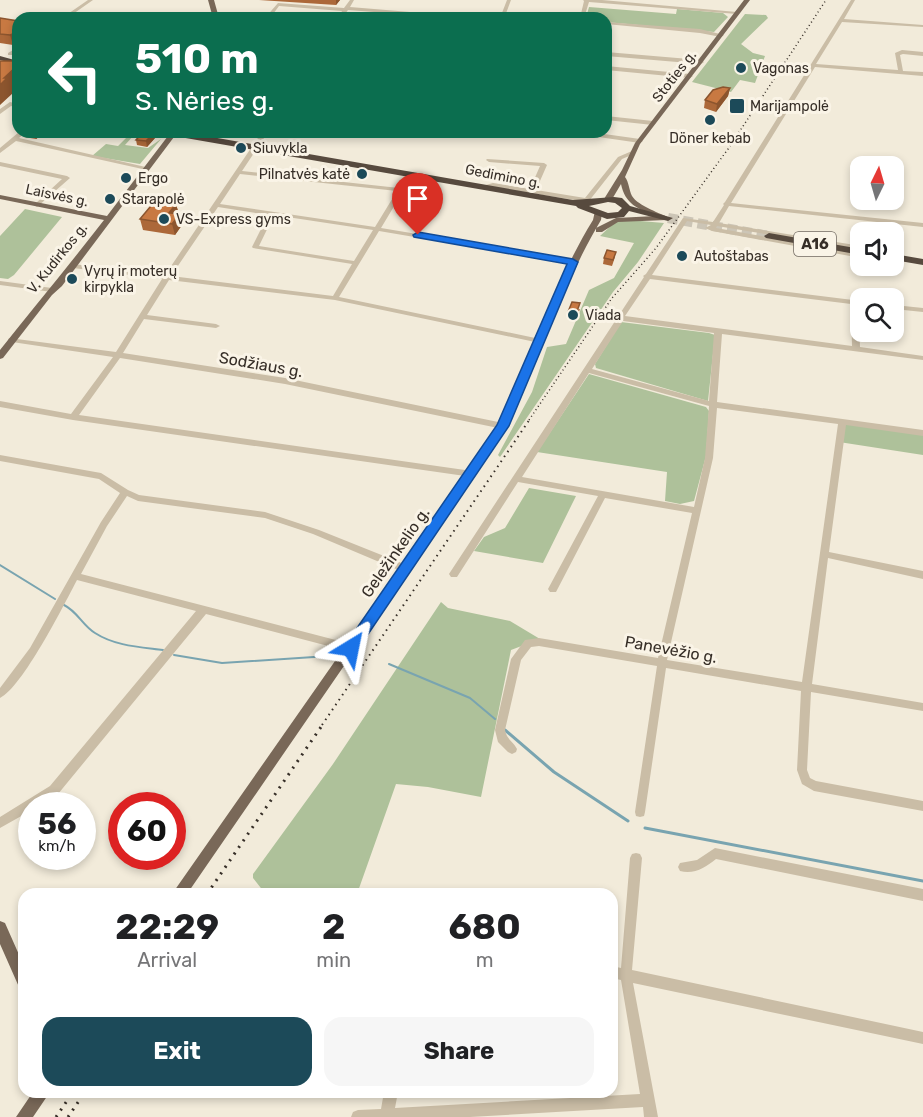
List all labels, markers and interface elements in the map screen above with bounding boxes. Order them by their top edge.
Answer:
text: 510 m [135,34,259,84]
icon: left [36,36,114,114]
street label: Stoties g. [649,47,700,106]
place label: Vagonas [753,60,809,77]
marker: Vagonas [734,61,748,75]
text: S. Nėries g. [135,85,274,117]
marker: Marijampolė [728,97,746,115]
place label: Marijampolė [750,98,829,115]
marker: Döner kebab [703,113,717,127]
place label: Döner kebab [669,130,751,147]
place label: Siuvykla [253,140,307,157]
marker: Siuvykla [234,141,248,155]
north arrow [850,156,904,210]
map controls [850,156,904,342]
street label: Gedimino g. [464,161,542,192]
place label: Pilnatvės katė [259,166,350,183]
marker: Pilnatvės katė [355,167,369,181]
place label: Ergo [138,170,168,187]
marker: Ergo [119,171,133,185]
pin [392,173,443,235]
street label: Laisvės g. [24,181,90,210]
icon: arrive [401,182,434,215]
place label: Starapolė [122,191,185,208]
marker: Starapolė [103,192,117,206]
place label: VS-Express gyms [176,211,291,228]
marker: VS-Express gyms [157,212,171,226]
street label: V. Kudirkos g. [24,219,91,297]
button: sound [850,222,904,276]
road number: A16 [794,232,836,256]
place label: Autoštabas [694,248,769,265]
marker: Autoštabas [675,249,689,263]
place label: Vyrų ir moterų kirpykla [84,263,177,296]
marker: Vyrų ir moterų kirpykla [65,272,79,286]
button: search [850,288,904,342]
place label: Viada [585,307,621,324]
marker: Viada [566,308,580,322]
street label: Sodžiaus g. [218,348,304,381]
street label: Geležinkelio g. [357,504,434,601]
position arrow [319,616,383,680]
street label: Panevėžio g. [623,632,719,667]
speed limit sign: 60 [108,792,186,870]
text: 56 [38,806,76,842]
text: km/h [38,837,76,855]
text: 22:29 [115,905,219,948]
text: 2 [322,905,345,948]
text: 680 [448,905,521,948]
text: Arrival [137,948,197,972]
text: min [316,948,351,972]
text: m [476,948,493,972]
button: Exit [42,1017,312,1086]
button: Share [324,1017,594,1086]

